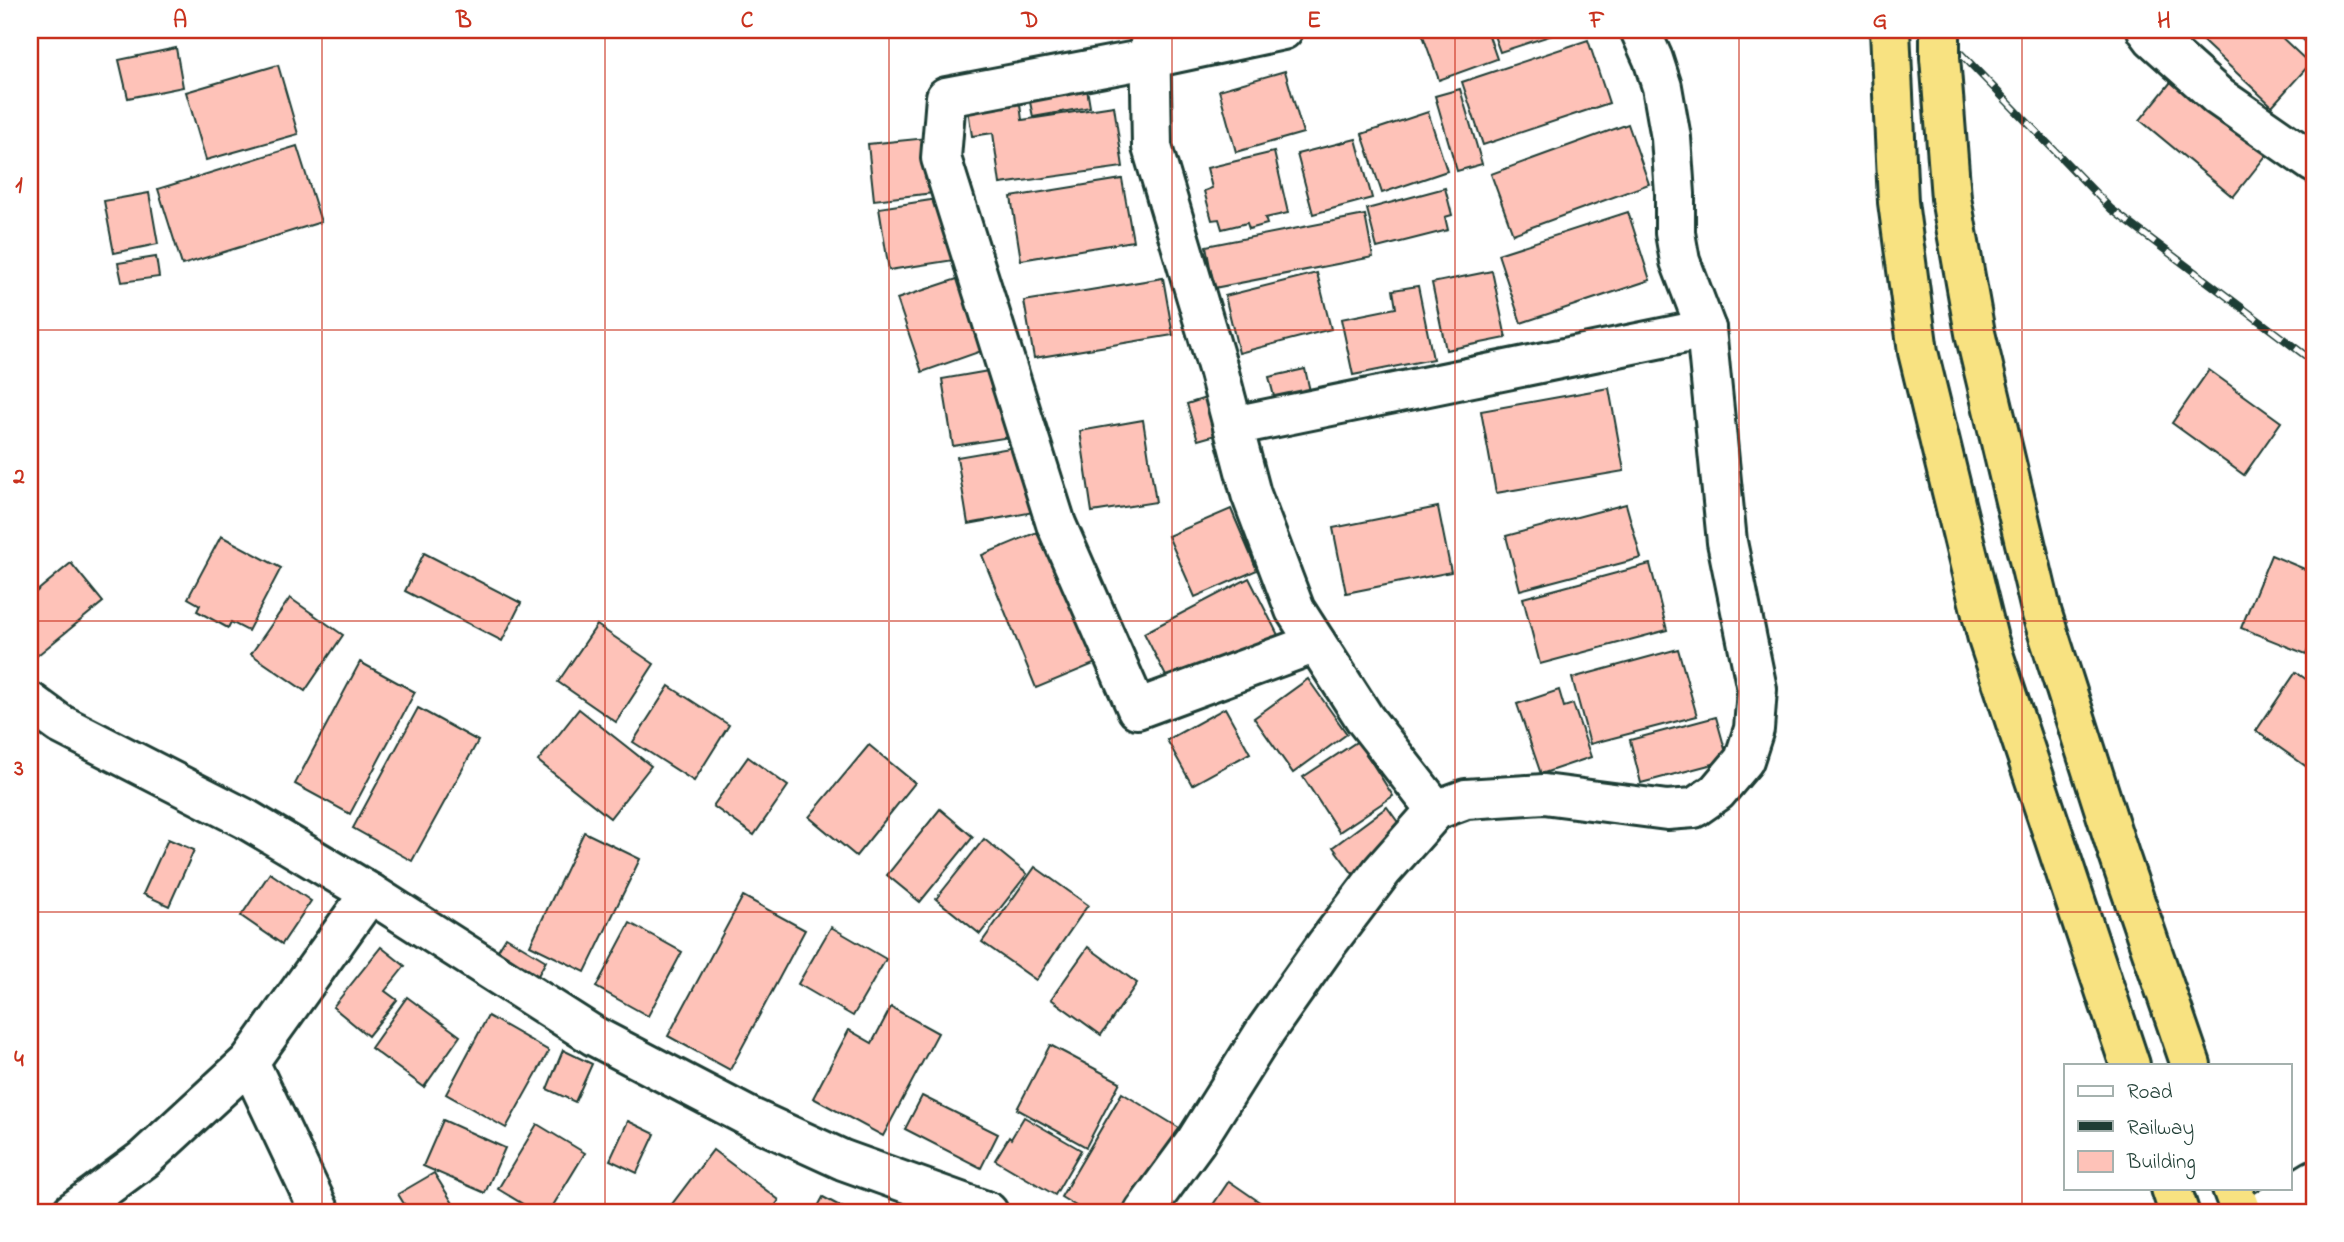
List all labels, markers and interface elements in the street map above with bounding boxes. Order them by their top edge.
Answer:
text: A [173,5,187,38]
text: B [455,5,472,38]
text: C [741,5,754,38]
text: D [1021,5,1038,38]
text: E [1307,5,1321,38]
text: F [1589,5,1605,38]
text: G [1873,5,1887,38]
text: H [2157,5,2171,38]
text: 1 [15,170,23,203]
text: 2 [12,461,25,494]
text: 3 [13,753,24,786]
text: 4 [14,1044,24,1077]
legend [2064,1064,2292,1190]
text: Road [2127,1078,2173,1108]
text: Railway [2127,1114,2194,1146]
text: Building [2126,1148,2196,1180]

